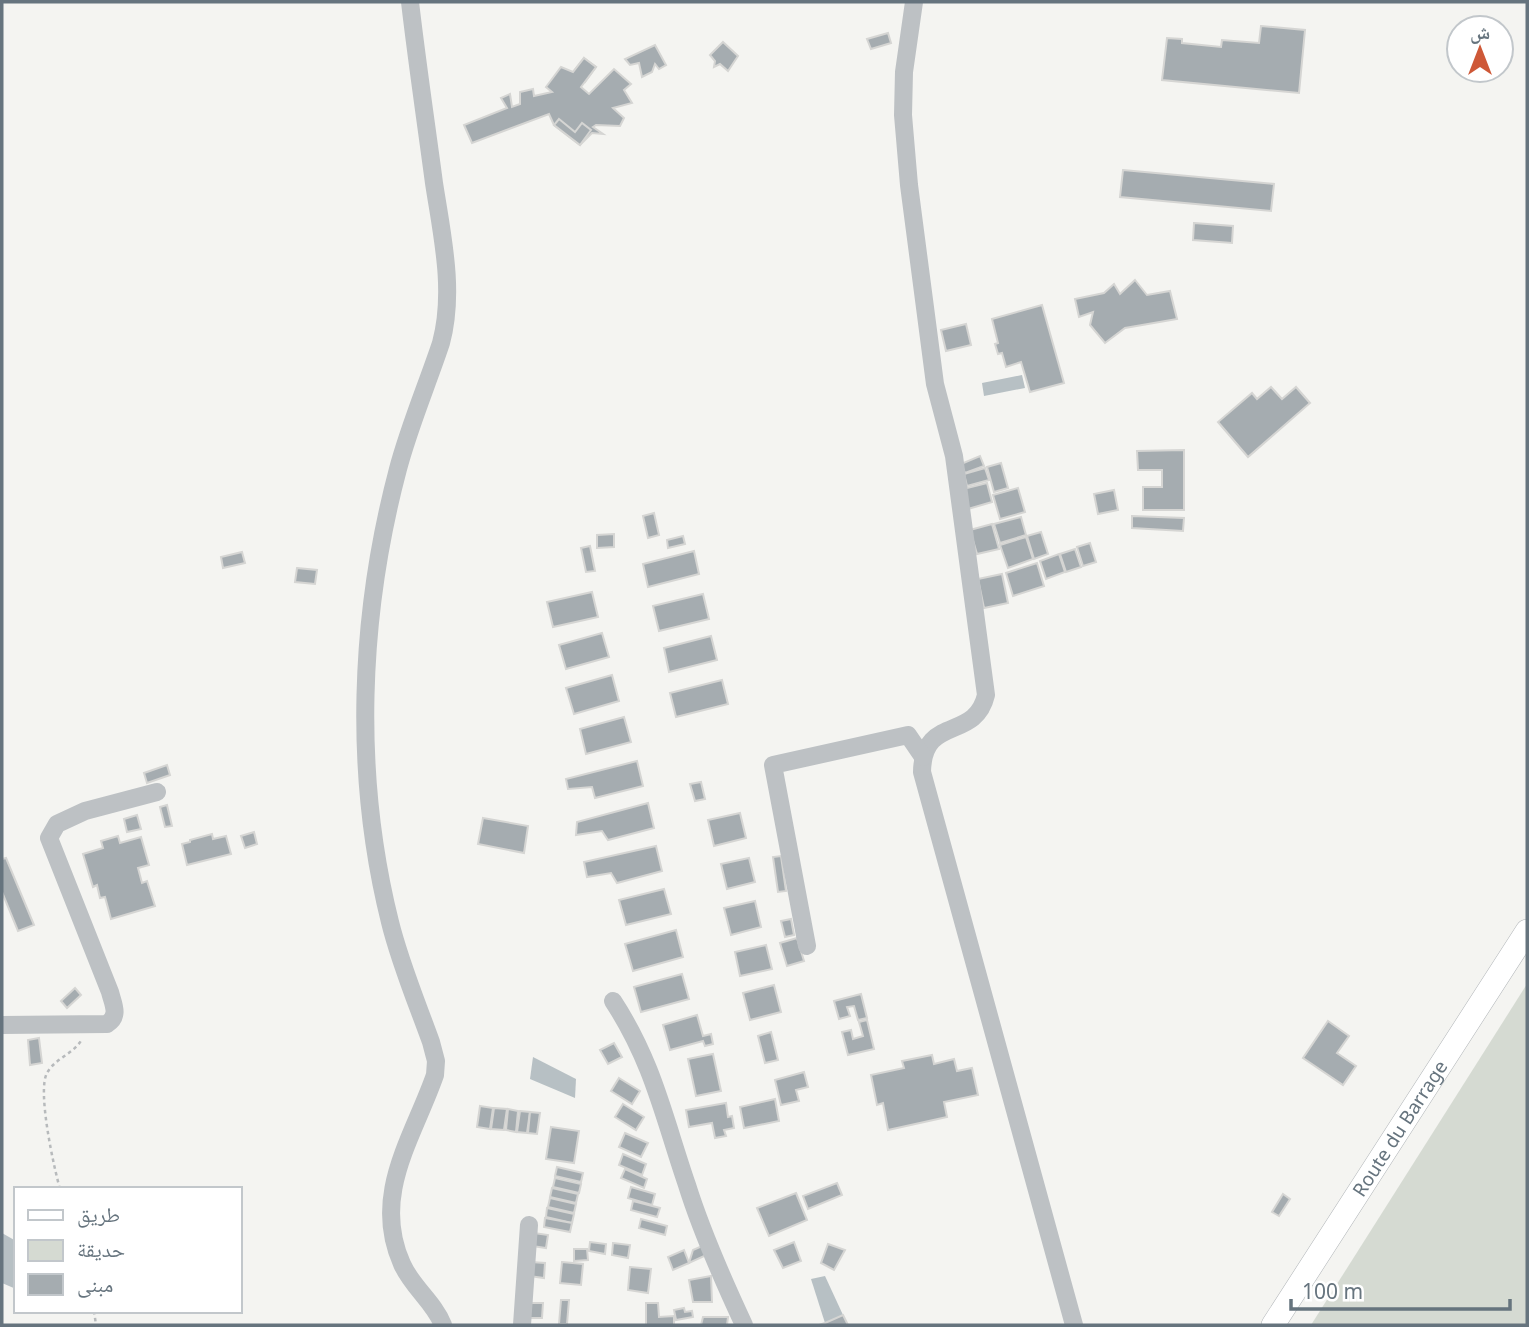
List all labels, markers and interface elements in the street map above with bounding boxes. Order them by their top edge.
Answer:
north arrow [1445,14,1515,84]
text: ش [1470,19,1490,45]
street label: Route du Barrage [1346,1055,1453,1202]
legend [14,1187,242,1313]
text: طريق [77,1200,120,1228]
text: حديقة [77,1235,125,1263]
scale bar [1291,1268,1510,1312]
text: مبنى [77,1270,113,1298]
text: 100 m [1302,1277,1363,1305]

